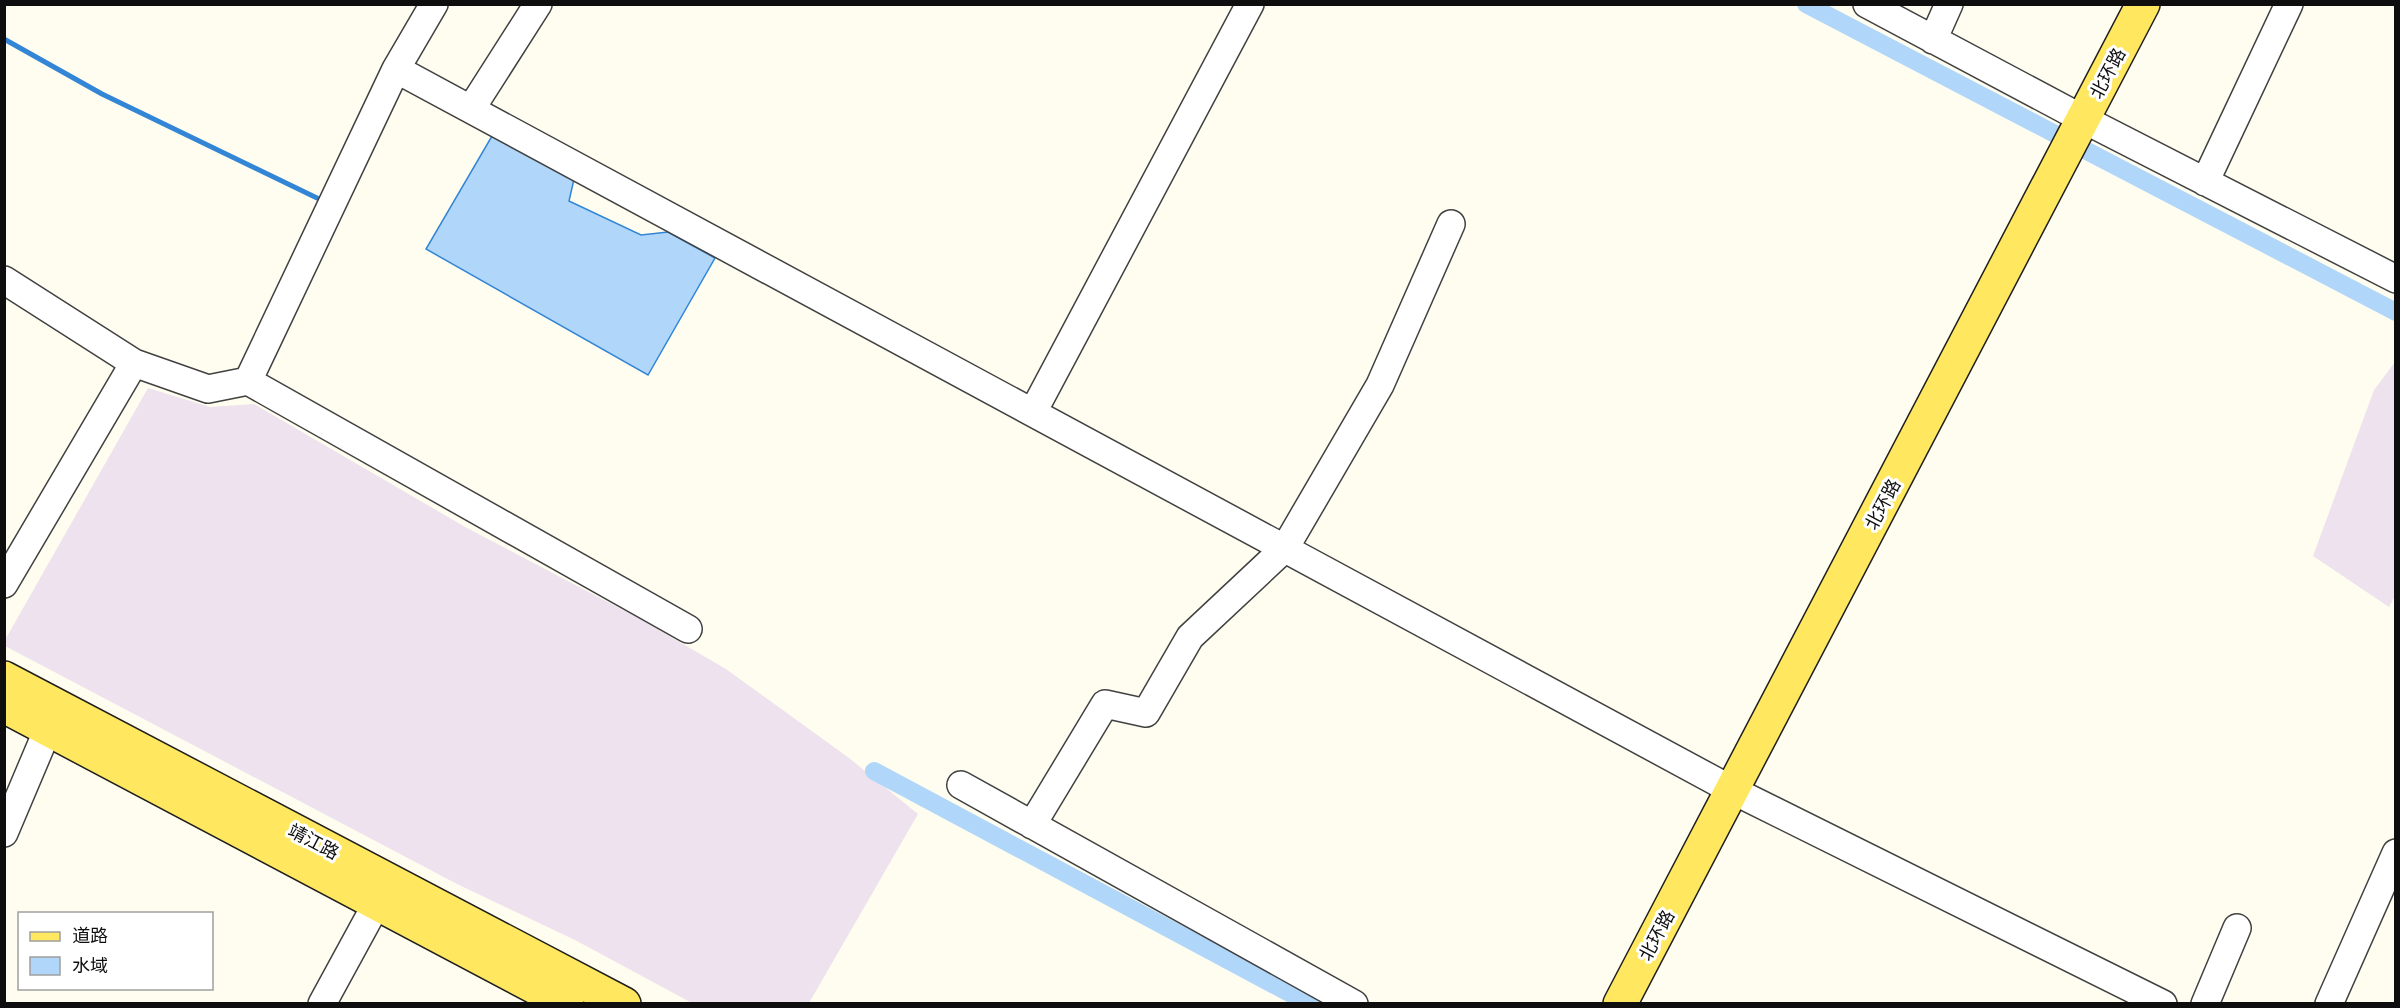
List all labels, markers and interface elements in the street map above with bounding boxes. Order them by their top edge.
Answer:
street label: 北环路 [2084,44,2130,102]
street label: 北环路 [1859,475,1905,533]
street label: 靖江路 [285,818,343,864]
street label: 北环路 [1633,906,1679,964]
legend [18,912,213,990]
text: 道路 [72,923,108,947]
text: 水域 [72,953,108,977]

